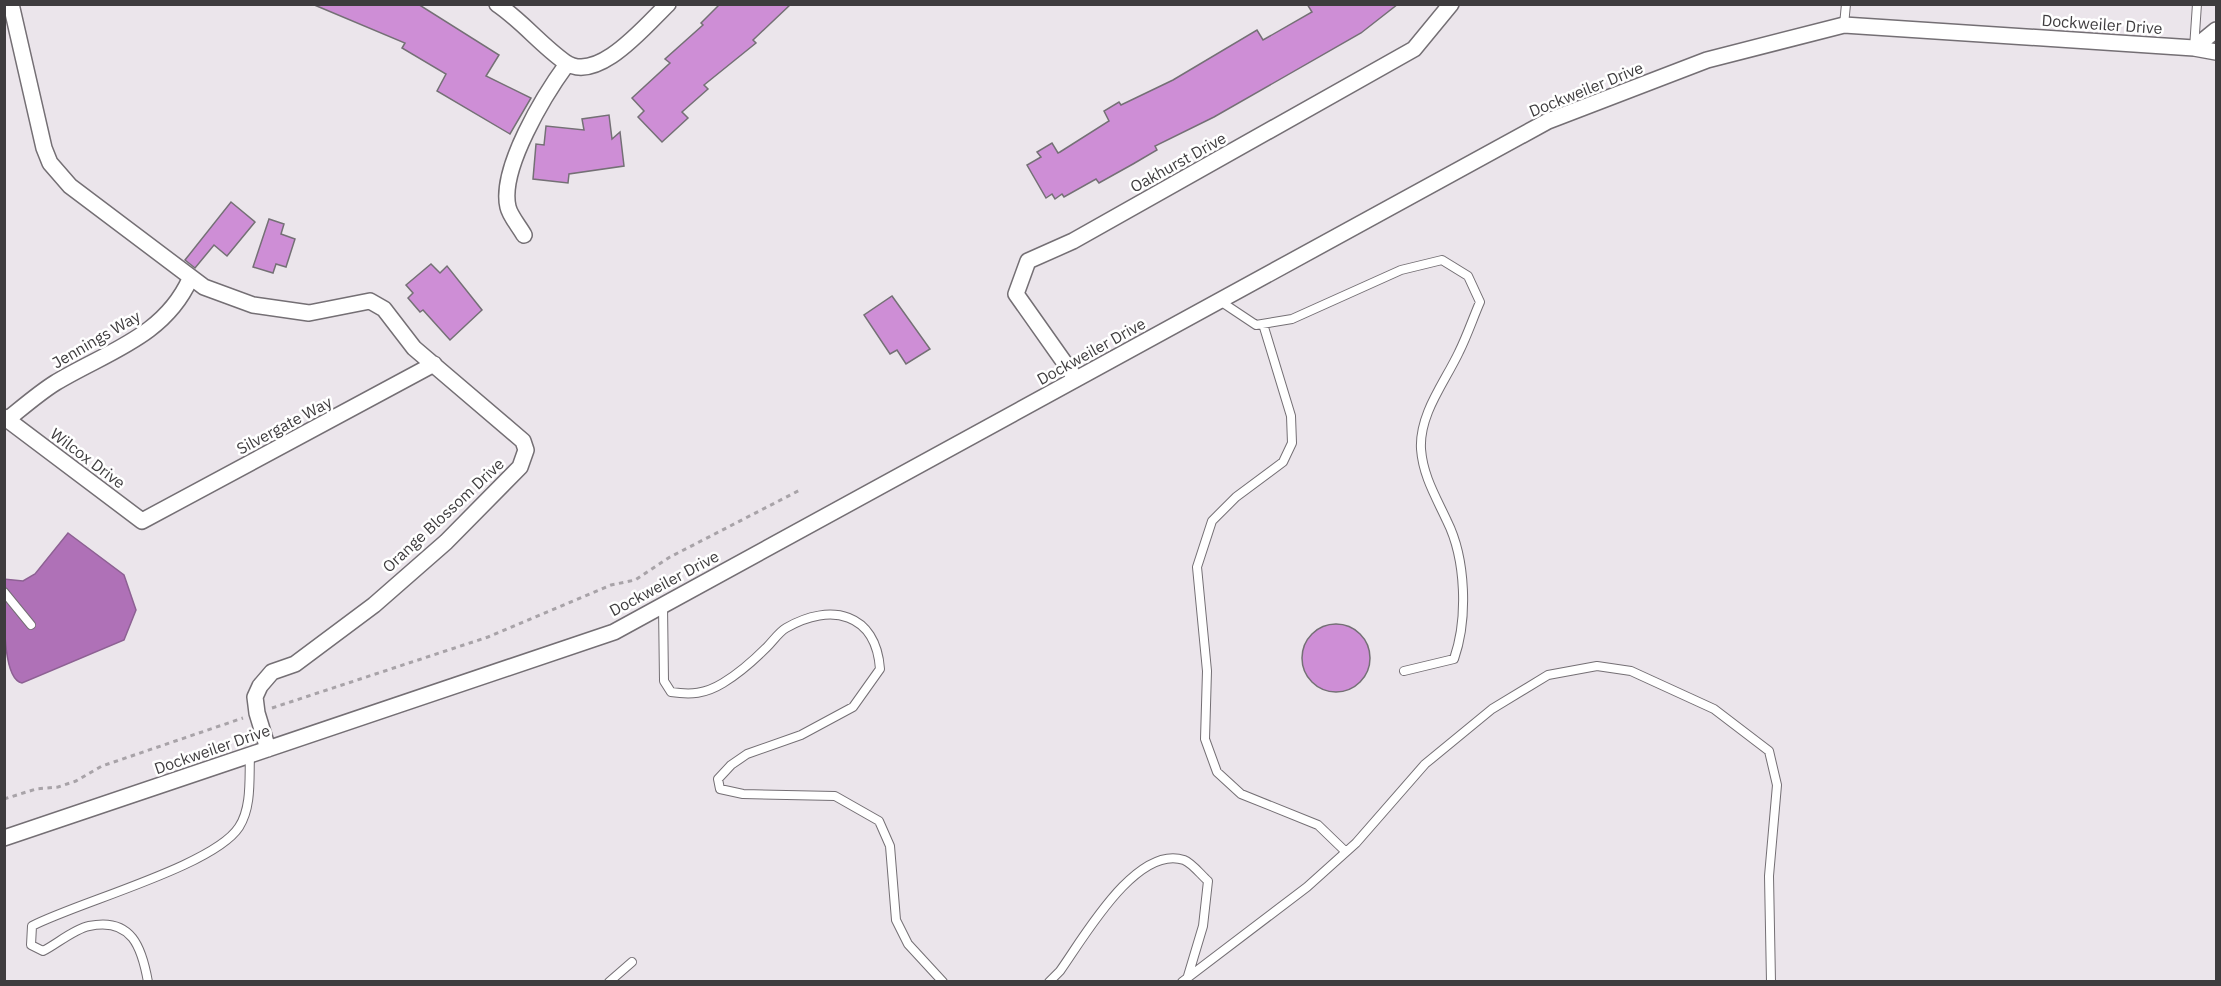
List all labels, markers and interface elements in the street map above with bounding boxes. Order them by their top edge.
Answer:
street label: Dockweiler Drive [2041,10,2163,38]
street label: Dockweiler Drive [1526,57,1646,121]
street label: Oakhurst Drive [1127,127,1230,197]
street label: Jennings Way [48,306,144,372]
street label: Dockweiler Drive [1033,313,1149,389]
street label: Silvergate Way [233,391,335,459]
street label: Wilcox Drive [47,423,129,493]
street label: Orange Blossom Drive [378,453,508,576]
street label: Dockweiler Drive [606,546,722,620]
street label: Dockweiler Drive [151,720,273,778]

